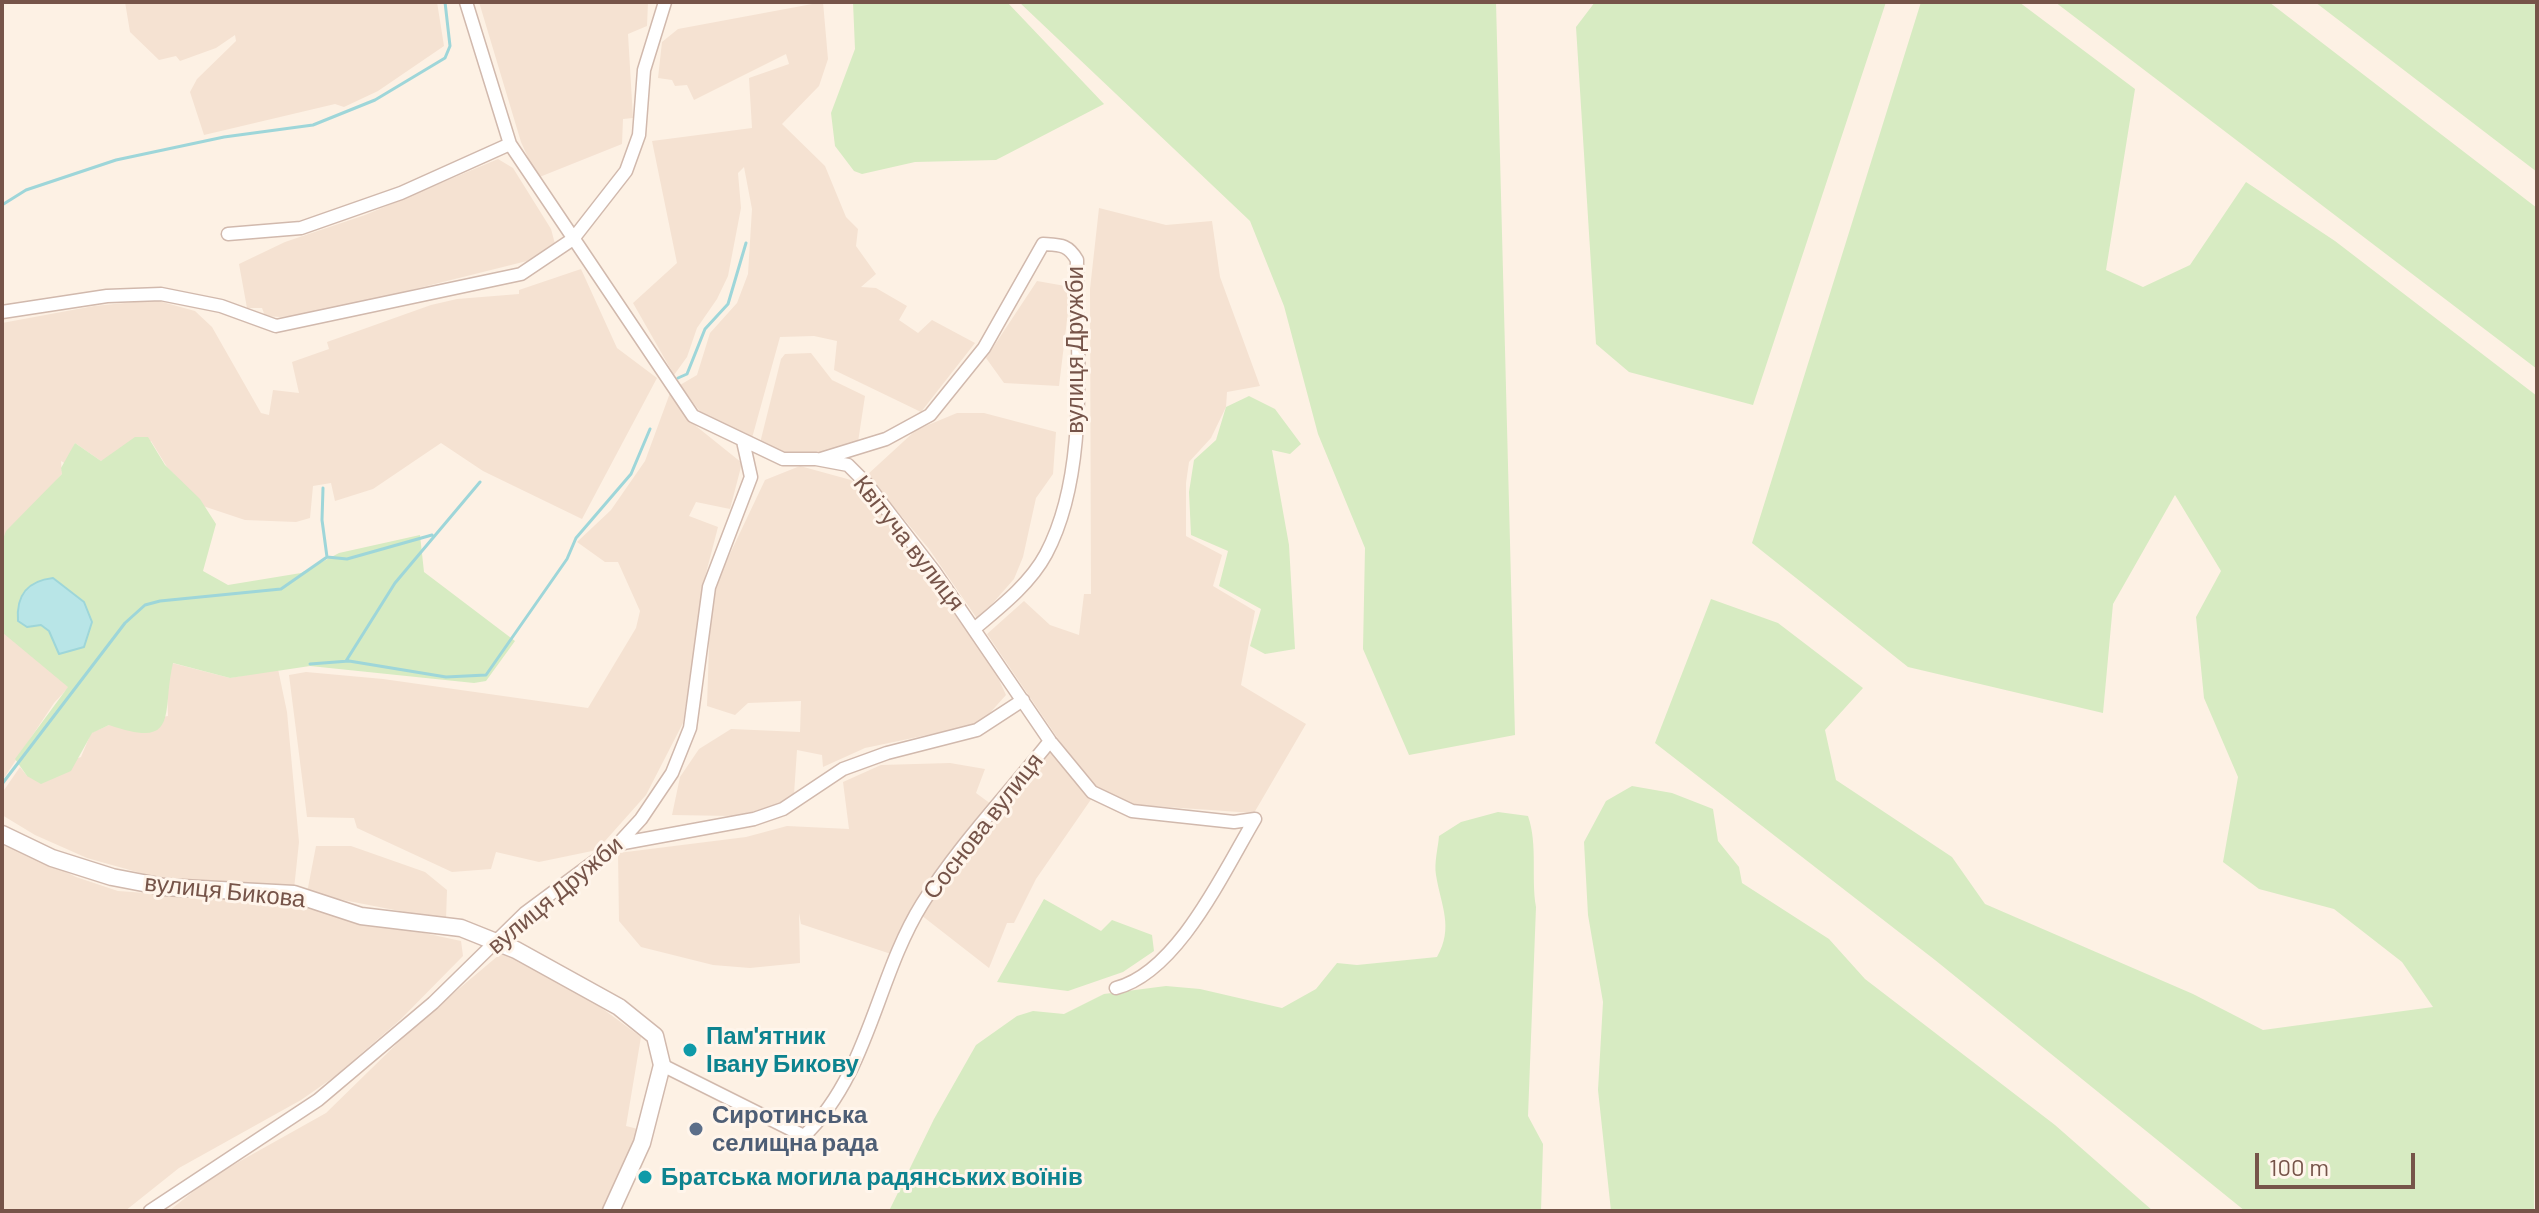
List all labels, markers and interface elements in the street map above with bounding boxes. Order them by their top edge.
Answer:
street label: вулиця Дружби [1061,266,1089,434]
street label: Квітуча вулиця [847,470,971,616]
street label: Соснова вулиця [917,747,1049,905]
street label: вулиця Дружби [482,830,628,960]
street label: вулиця Бикова [143,868,307,914]
place label: Пам'ятник Івану Бикову [706,1022,859,1078]
marker: Пам'ятник Івану Бикову [681,1041,699,1059]
place label: Сиротинська селищна рада [712,1101,878,1157]
marker: Сиротинська селищна рада [687,1120,705,1138]
scale bar [2259,1137,2419,1187]
text: 100 m [2269,1152,2329,1181]
place label: Братська могила радянських воїнів [661,1163,1083,1191]
marker: Братська могила радянських воїнів [636,1168,654,1186]

